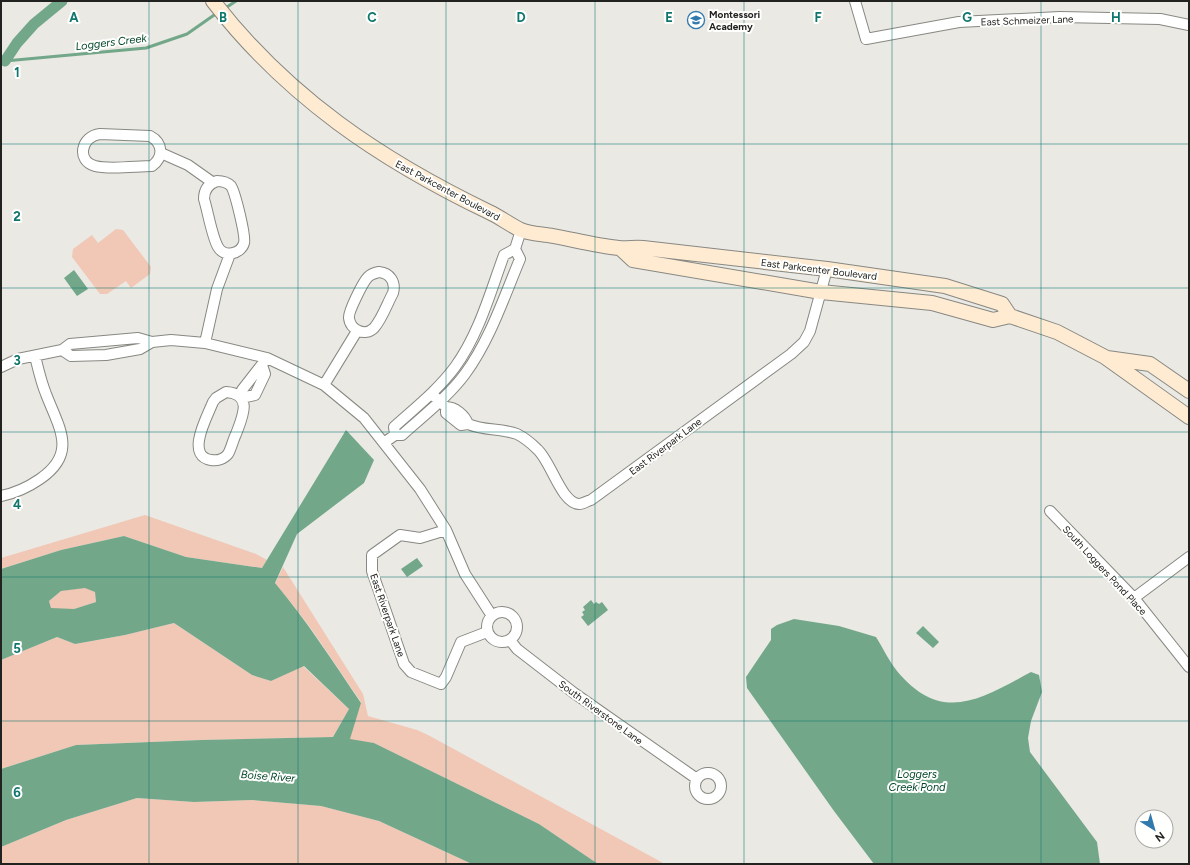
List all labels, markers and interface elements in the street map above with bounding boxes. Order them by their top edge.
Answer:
place label: Montessori Academy [709,8,760,33]
text: A [69,10,79,25]
text: B [219,10,227,25]
text: C [367,10,377,25]
text: D [516,10,526,25]
text: E [665,10,673,25]
school or university icon: Montessori Academy [686,10,706,30]
text: F [814,10,822,25]
text: G [962,10,972,25]
text: H [1111,10,1121,25]
street label: East Schmeizer Lane [980,12,1074,29]
water label: Loggers Creek [75,32,148,53]
text: 1 [14,65,20,80]
street label: East Parkcenter Boulevard [393,157,503,224]
text: 2 [13,209,21,224]
street label: East Parkcenter Boulevard [760,256,878,283]
text: 3 [13,353,21,368]
street label: East Riverpark Lane [626,415,705,478]
text: 4 [13,497,21,512]
street label: South Loggers Pond Place [1060,523,1150,618]
street label: East Riverpark Lane [367,572,408,659]
text: 5 [13,641,21,656]
street label: South Riverstone Lane [556,677,646,748]
water label: Boise River [240,768,297,785]
water label: Loggers Creek Pond [888,768,946,794]
text: 6 [13,785,21,800]
north arrow [1134,809,1174,849]
text: N [1152,829,1167,844]

